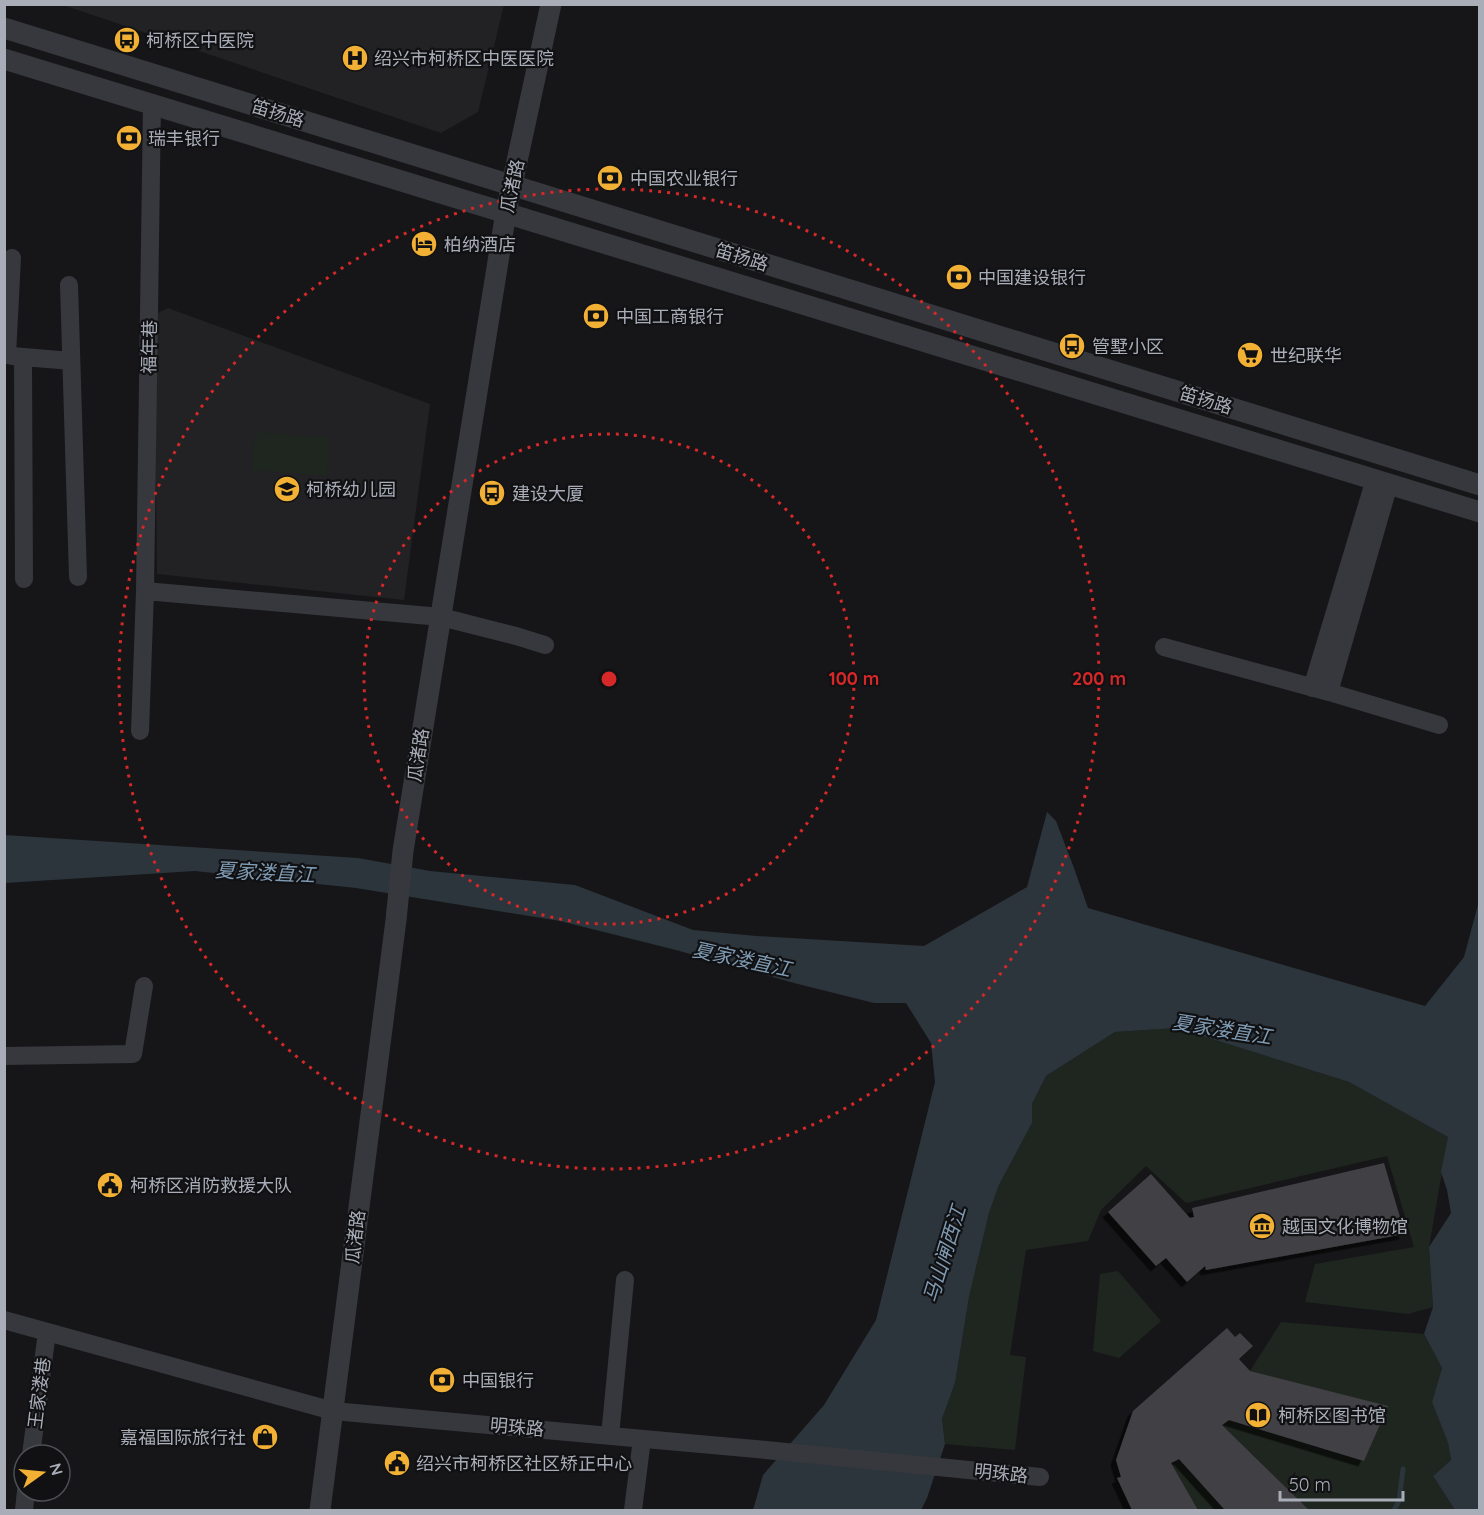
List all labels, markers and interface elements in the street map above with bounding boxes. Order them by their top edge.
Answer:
bus stop icon: 柯桥区中医院 [112,25,142,55]
place label: 柯桥区中医院 [146,29,254,52]
hospital icon: 绍兴市柯桥区中医医院 [340,43,370,73]
place label: 绍兴市柯桥区中医医院 [374,47,554,70]
street label: 笛扬路 [249,94,307,132]
bank icon: 瑞丰银行 [114,123,144,153]
place label: 瑞丰银行 [148,127,220,150]
street label: 瓜渚路 [495,157,529,215]
bank icon: 中国农业银行 [595,163,625,193]
place label: 中国农业银行 [630,167,738,190]
hotel icon: 柏纳酒店 [409,229,439,259]
place label: 柏纳酒店 [444,233,516,256]
street label: 笛扬路 [713,238,771,276]
bank icon: 中国建设银行 [944,262,974,292]
place label: 中国建设银行 [978,266,1086,289]
bank icon: 中国工商银行 [581,301,611,331]
place label: 中国工商银行 [616,305,724,328]
street label: 福年巷 [137,320,161,374]
bus stop icon: 管墅小区 [1057,331,1087,361]
place label: 管墅小区 [1092,335,1164,358]
supermarket icon: 世纪联华 [1235,340,1265,370]
place label: 世纪联华 [1270,344,1342,367]
street label: 笛扬路 [1177,381,1235,419]
school or university icon: 柯桥幼儿园 [272,474,302,504]
place label: 柯桥幼儿园 [306,478,396,501]
bus stop icon: 建设大厦 [477,478,507,508]
place label: 建设大厦 [512,482,584,505]
text: 100 m [829,667,879,690]
text: 200 m [1072,667,1126,690]
centre of rings [599,669,619,689]
street label: 瓜渚路 [402,727,434,783]
water label: 夏家溇直江 [214,857,318,887]
water label: 夏家溇直江 [690,936,795,982]
water label: 夏家溇直江 [1171,1009,1275,1049]
public building icon: 柯桥区消防救援大队 [95,1170,125,1200]
place label: 柯桥区消防救援大队 [130,1174,292,1197]
water label: 马山闸西江 [917,1201,971,1305]
street label: 瓜渚路 [340,1209,370,1265]
museum icon: 越国文化博物馆 [1247,1211,1277,1241]
place label: 越国文化博物馆 [1282,1215,1408,1238]
street label: 王家溇巷 [23,1356,55,1430]
bank icon: 中国银行 [427,1365,457,1395]
place label: 中国银行 [462,1369,534,1392]
library icon: 柯桥区图书馆 [1243,1400,1273,1430]
place label: 柯桥区图书馆 [1278,1404,1386,1427]
street label: 明珠路 [489,1413,545,1441]
shop icon: 嘉福国际旅行社 [250,1422,280,1452]
place label: 嘉福国际旅行社 [120,1426,246,1449]
north arrow [12,1443,72,1503]
public building icon: 绍兴市柯桥区社区矫正中心 [382,1448,412,1478]
place label: 绍兴市柯桥区社区矫正中心 [416,1452,632,1475]
street label: 明珠路 [973,1459,1029,1487]
text: N [45,1461,68,1477]
scale bar [1280,1464,1403,1502]
text: 50 m [1289,1473,1331,1496]

